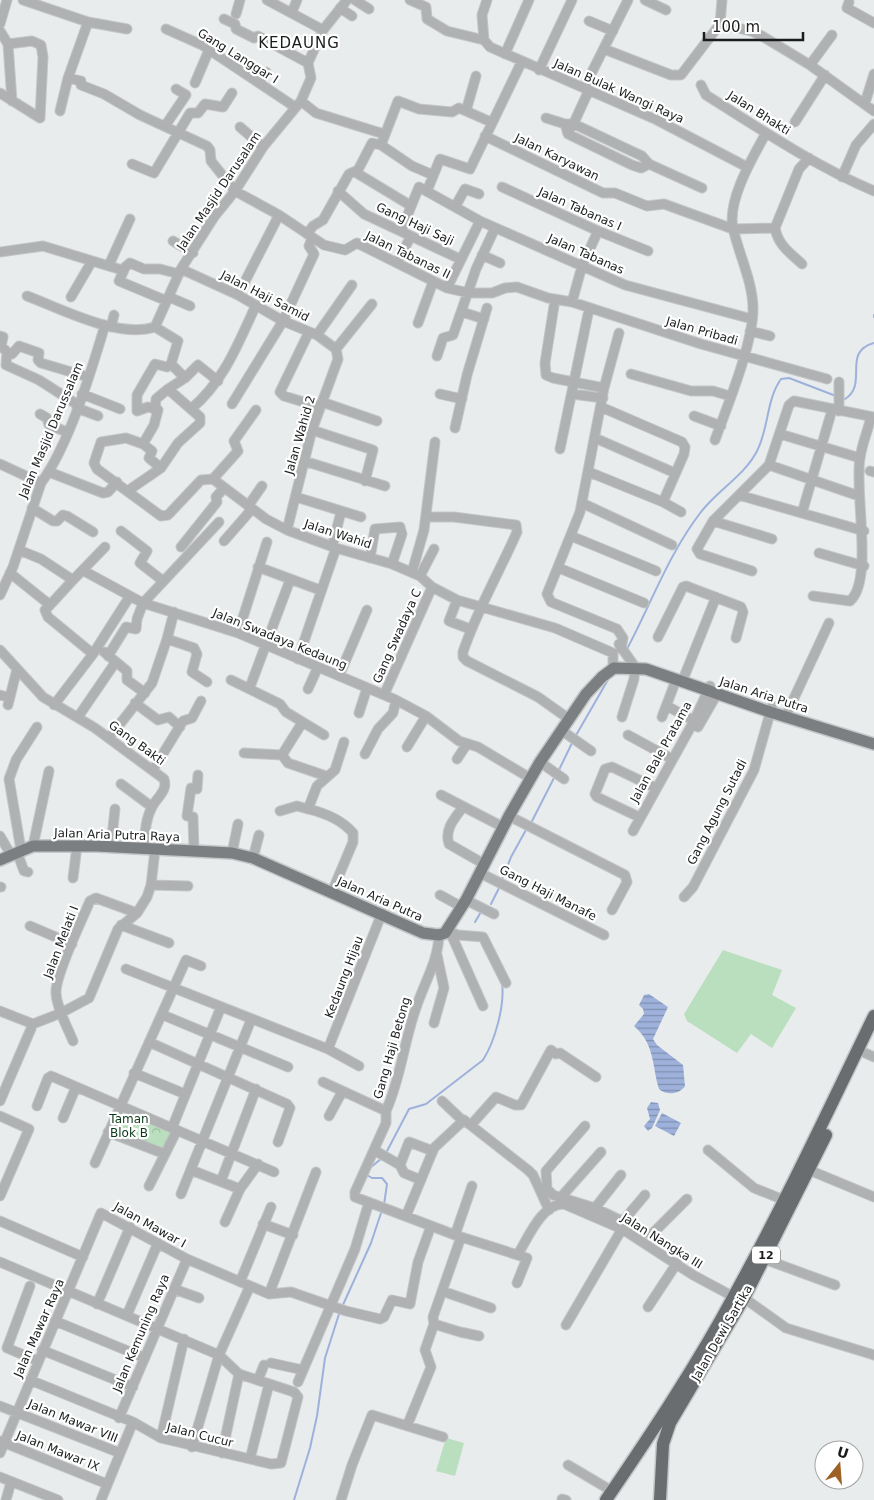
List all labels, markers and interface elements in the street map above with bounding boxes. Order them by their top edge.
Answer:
scale bar [704,10,803,42]
text: 100 m [712,18,760,36]
street label: Gang Langgar I [195,26,281,86]
district label: KEDAUNG [258,34,340,52]
street label: Jalan Bulak Wangi Raya [551,56,686,126]
street label: Jalan Bhakti [724,88,793,138]
street label: Jalan Masjid Darusalam [173,129,264,254]
street label: Jalan Karyawan [512,130,601,183]
street label: Jalan Tabanas I [535,184,624,234]
street label: Gang Haji Saji [374,200,456,248]
street label: Jalan Tabanas II [362,228,453,282]
street label: Jalan Tabanas [545,231,626,277]
street label: Jalan Haji Samid [218,267,312,324]
street label: Jalan Pribadi [663,314,740,348]
street label: Jalan Masjid Darussalam [16,360,86,501]
street label: Jalan Wahid 2 [282,394,318,477]
street label: Jalan Wahid [302,516,373,551]
street label: Gang Swadaya C [370,587,424,685]
street label: Jalan Swadaya Kedaung [210,605,349,672]
street label: Jalan Aria Putra [717,674,810,716]
street label: Jalan Bale Pratama [627,699,695,806]
street label: Gang Bakti [106,718,168,768]
street label: Gang Agung Sutadi [684,757,750,867]
street label: Jalan Aria Putra Raya [53,826,180,844]
street label: Gang Haji Manafe [497,863,599,923]
street label: Jalan Aria Putra [334,873,425,924]
street label: Jalan Melati I [40,904,81,981]
street label: Kedaung Hijau [322,934,366,1020]
street label: Gang Haji Betong [371,995,413,1101]
park label: Taman Blok B [108,1112,149,1140]
street label: Jalan Mawar I [111,1199,188,1251]
street label: Jalan Nangka III [618,1210,705,1272]
road number: 12 [752,1246,780,1264]
street label: Jalan Kemuning Raya [109,1272,172,1395]
street label: Jalan Mawar Raya [11,1276,67,1380]
street label: Jalan Dewi Sartika [688,1282,755,1384]
street label: Jalan Mawar VIII [25,1396,120,1445]
street label: Jalan Cucur [164,1420,235,1450]
street label: Jalan Mawar IX [13,1428,102,1474]
north arrow [814,1440,864,1490]
text: U [835,1443,851,1462]

